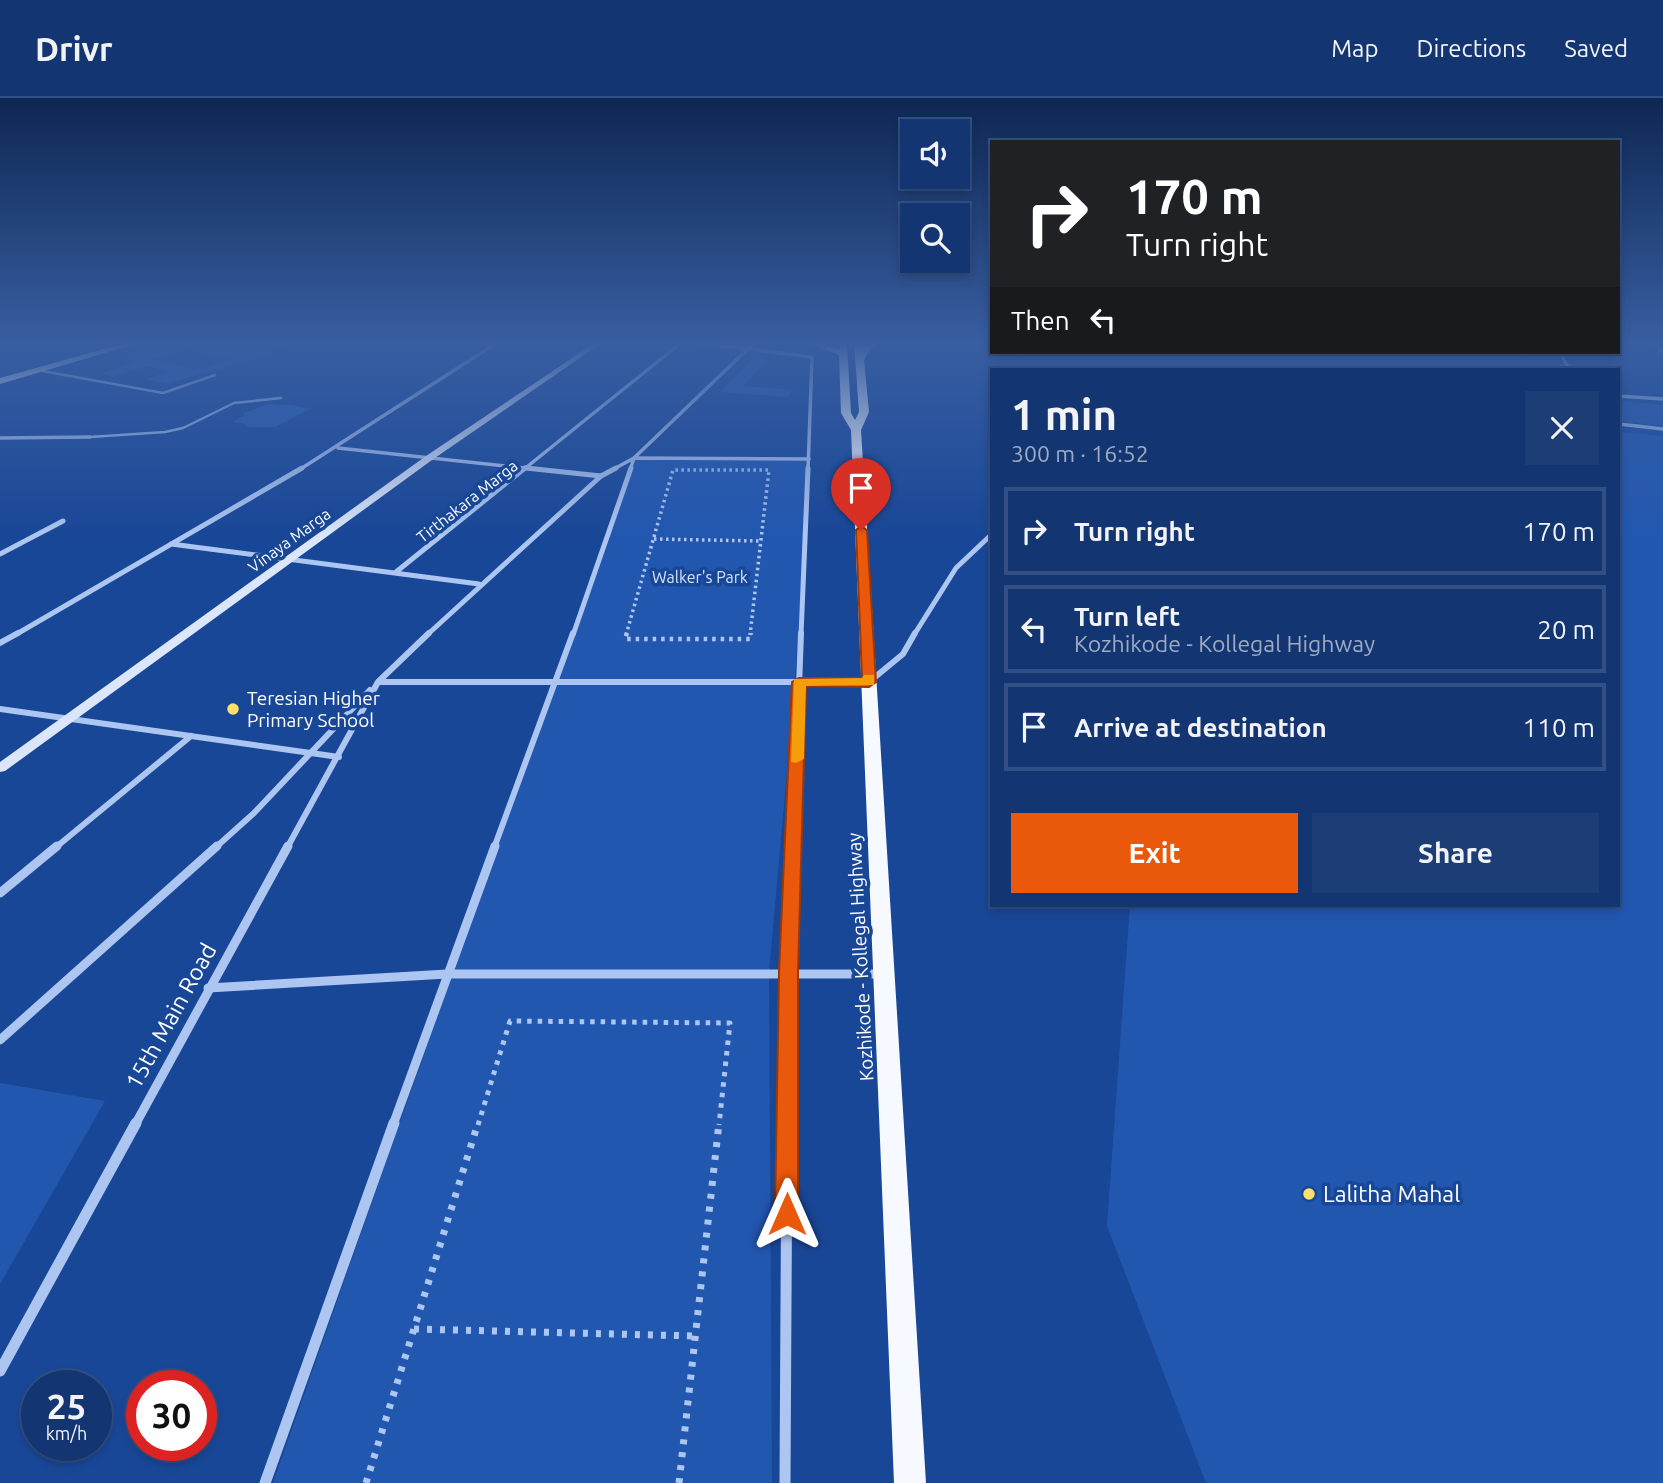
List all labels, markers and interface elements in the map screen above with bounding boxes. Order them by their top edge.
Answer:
text: Drivr [35,30,113,67]
text: Map [1331,35,1378,62]
text: Directions [1416,35,1526,62]
text: Saved [1564,35,1628,62]
map controls [900,119,970,273]
button: sound [900,119,970,189]
icon: right [1011,168,1102,259]
text: 170 m [1126,168,1263,223]
button: search [900,203,970,273]
text: Turn right [1126,226,1268,262]
icon: left [1084,301,1122,339]
text: Then [1011,306,1070,335]
text: 1 min [1011,391,1117,438]
button: close [1525,391,1599,465]
text: 300 m · 16:52 [1011,441,1149,466]
street label: Tirthakara Marga [413,456,521,546]
pin [831,458,891,530]
icon: arrive [842,469,880,507]
street label: Vinaya Marga [244,504,334,576]
icon: right [1015,512,1053,550]
text: Turn right [1074,517,1195,546]
text: 170 m [1523,517,1595,546]
park label: Walker's Park [652,568,748,586]
text: Turn left [1074,602,1180,631]
icon: left [1015,610,1053,648]
text: 20 m [1537,615,1595,644]
text: Kozhikode - Kollegal Highway [1074,631,1375,656]
place label: Teresian Higher Primary School [247,687,380,731]
marker: Teresian Higher Primary School [225,701,241,717]
icon: arrive [1015,708,1053,746]
text: Arrive at destination [1074,713,1327,742]
text: 110 m [1523,713,1595,742]
button: Exit [1011,813,1298,893]
button: Share [1312,813,1599,893]
street label: Kozhikode - Kollegal Highway [843,832,877,1082]
street label: 15th Main Road [120,939,221,1093]
position arrow [750,1177,824,1251]
place label: Lalitha Mahal [1323,1181,1460,1206]
marker: Lalitha Mahal [1301,1186,1317,1202]
speed limit sign: 30 [126,1370,217,1461]
text: 25 [47,1386,86,1426]
text: km/h [46,1423,87,1443]

